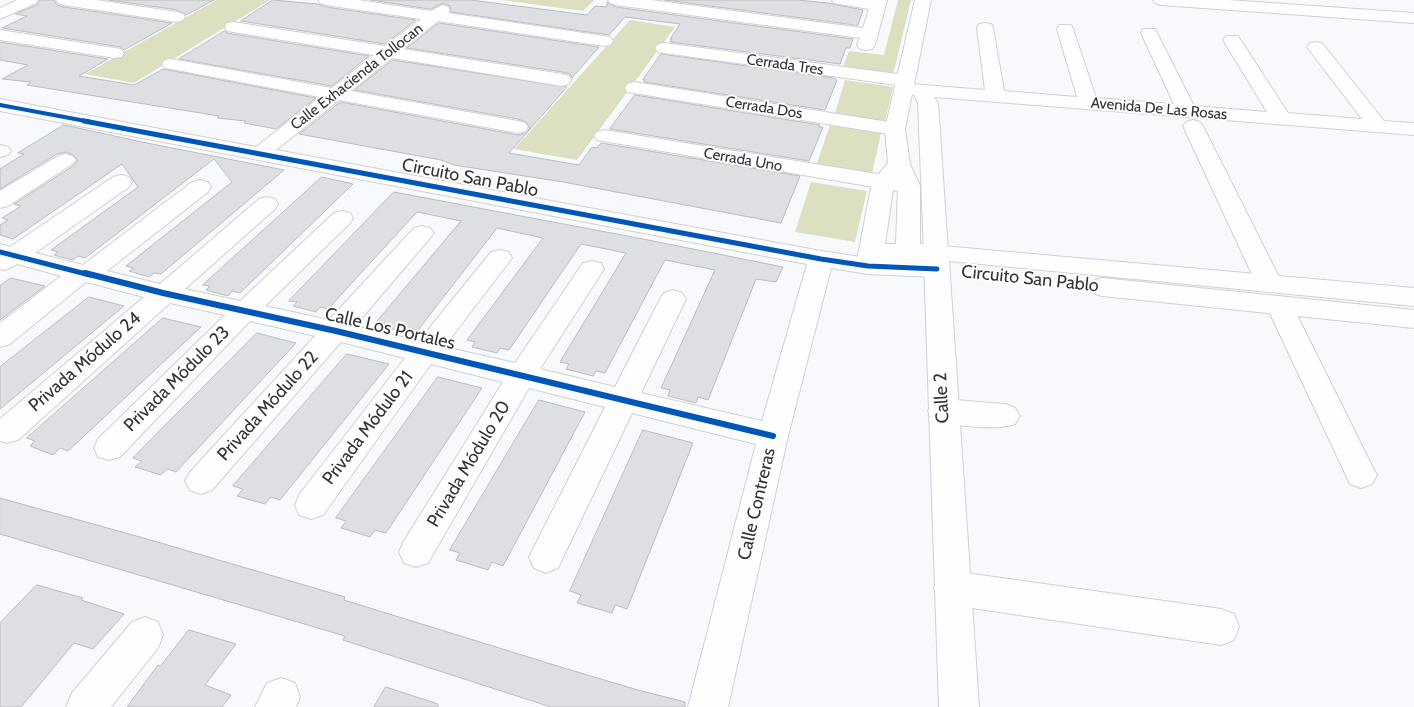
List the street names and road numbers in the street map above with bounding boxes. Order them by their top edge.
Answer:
street label: Calle Exhacienda Tollocan [287,20,427,134]
street label: Cerrada Tres [745,51,825,79]
street label: Cerrada Dos [724,93,804,123]
street label: Avenida De Las Rosas [1090,94,1228,124]
street label: Cerrada Uno [702,144,784,176]
street label: Circuito San Pablo [400,154,540,202]
street label: Circuito San Pablo [960,261,1100,297]
street label: Calle Los Portales [323,304,457,354]
street label: Privada Módulo 24 [25,307,145,417]
street label: Privada Módulo 23 [120,322,234,436]
street label: Privada Módulo 22 [213,347,323,465]
street label: Privada Módulo 21 [318,367,418,489]
street label: Calle 2 [930,372,954,424]
street label: Privada Módulo 20 [423,397,515,531]
street label: Calle Contreras [734,446,780,562]

